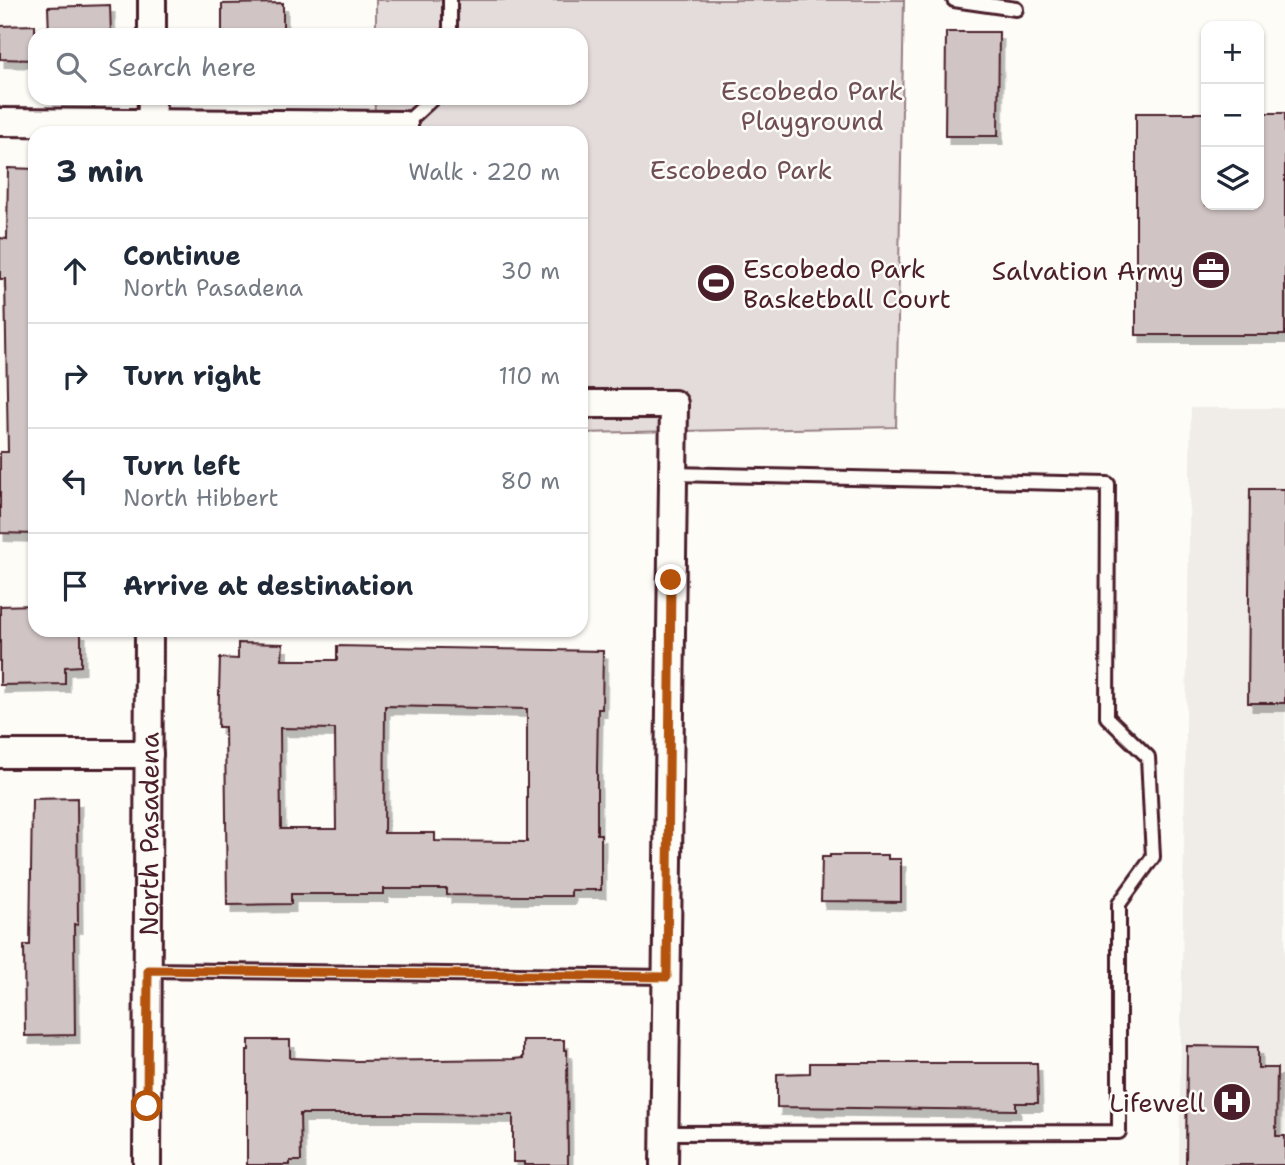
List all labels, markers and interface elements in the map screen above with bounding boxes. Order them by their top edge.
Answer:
map controls [1201,21,1264,210]
button: + [1201,21,1264,84]
search box [28,28,588,105]
icon: search [52,48,90,86]
text: Search here [108,49,257,84]
park label: Escobedo Park Playground [721,73,903,138]
button: − [1201,84,1264,147]
button: layers [1201,147,1264,210]
text: 3 min [56,151,143,192]
park label: Escobedo Park [650,152,832,187]
text: Walk · 220 m [408,157,560,187]
text: Continue [123,238,241,273]
office icon: Salvation Army [1190,249,1232,291]
place label: Escobedo Park Basketball Court [743,251,951,316]
icon: ahead [56,252,94,290]
place label: Salvation Army [992,253,1184,288]
text: 30 m [501,256,560,286]
sports icon: Escobedo Park Basketball Court [695,262,737,304]
text: North Pasadena [123,273,303,303]
icon: right [56,357,94,395]
text: Turn right [123,358,261,393]
text: 110 m [498,361,560,391]
text: Turn left [123,448,240,483]
icon: left [56,462,94,500]
text: 80 m [501,466,560,496]
text: North Hibbert [123,483,279,513]
route end [655,564,686,595]
icon: arrive [56,567,94,605]
text: Arrive at destination [123,568,413,603]
street label: North Pasadena [130,732,166,936]
hospital icon: Lifewell [1211,1081,1253,1123]
place label: Lifewell [1109,1085,1205,1120]
route start [131,1090,162,1121]

